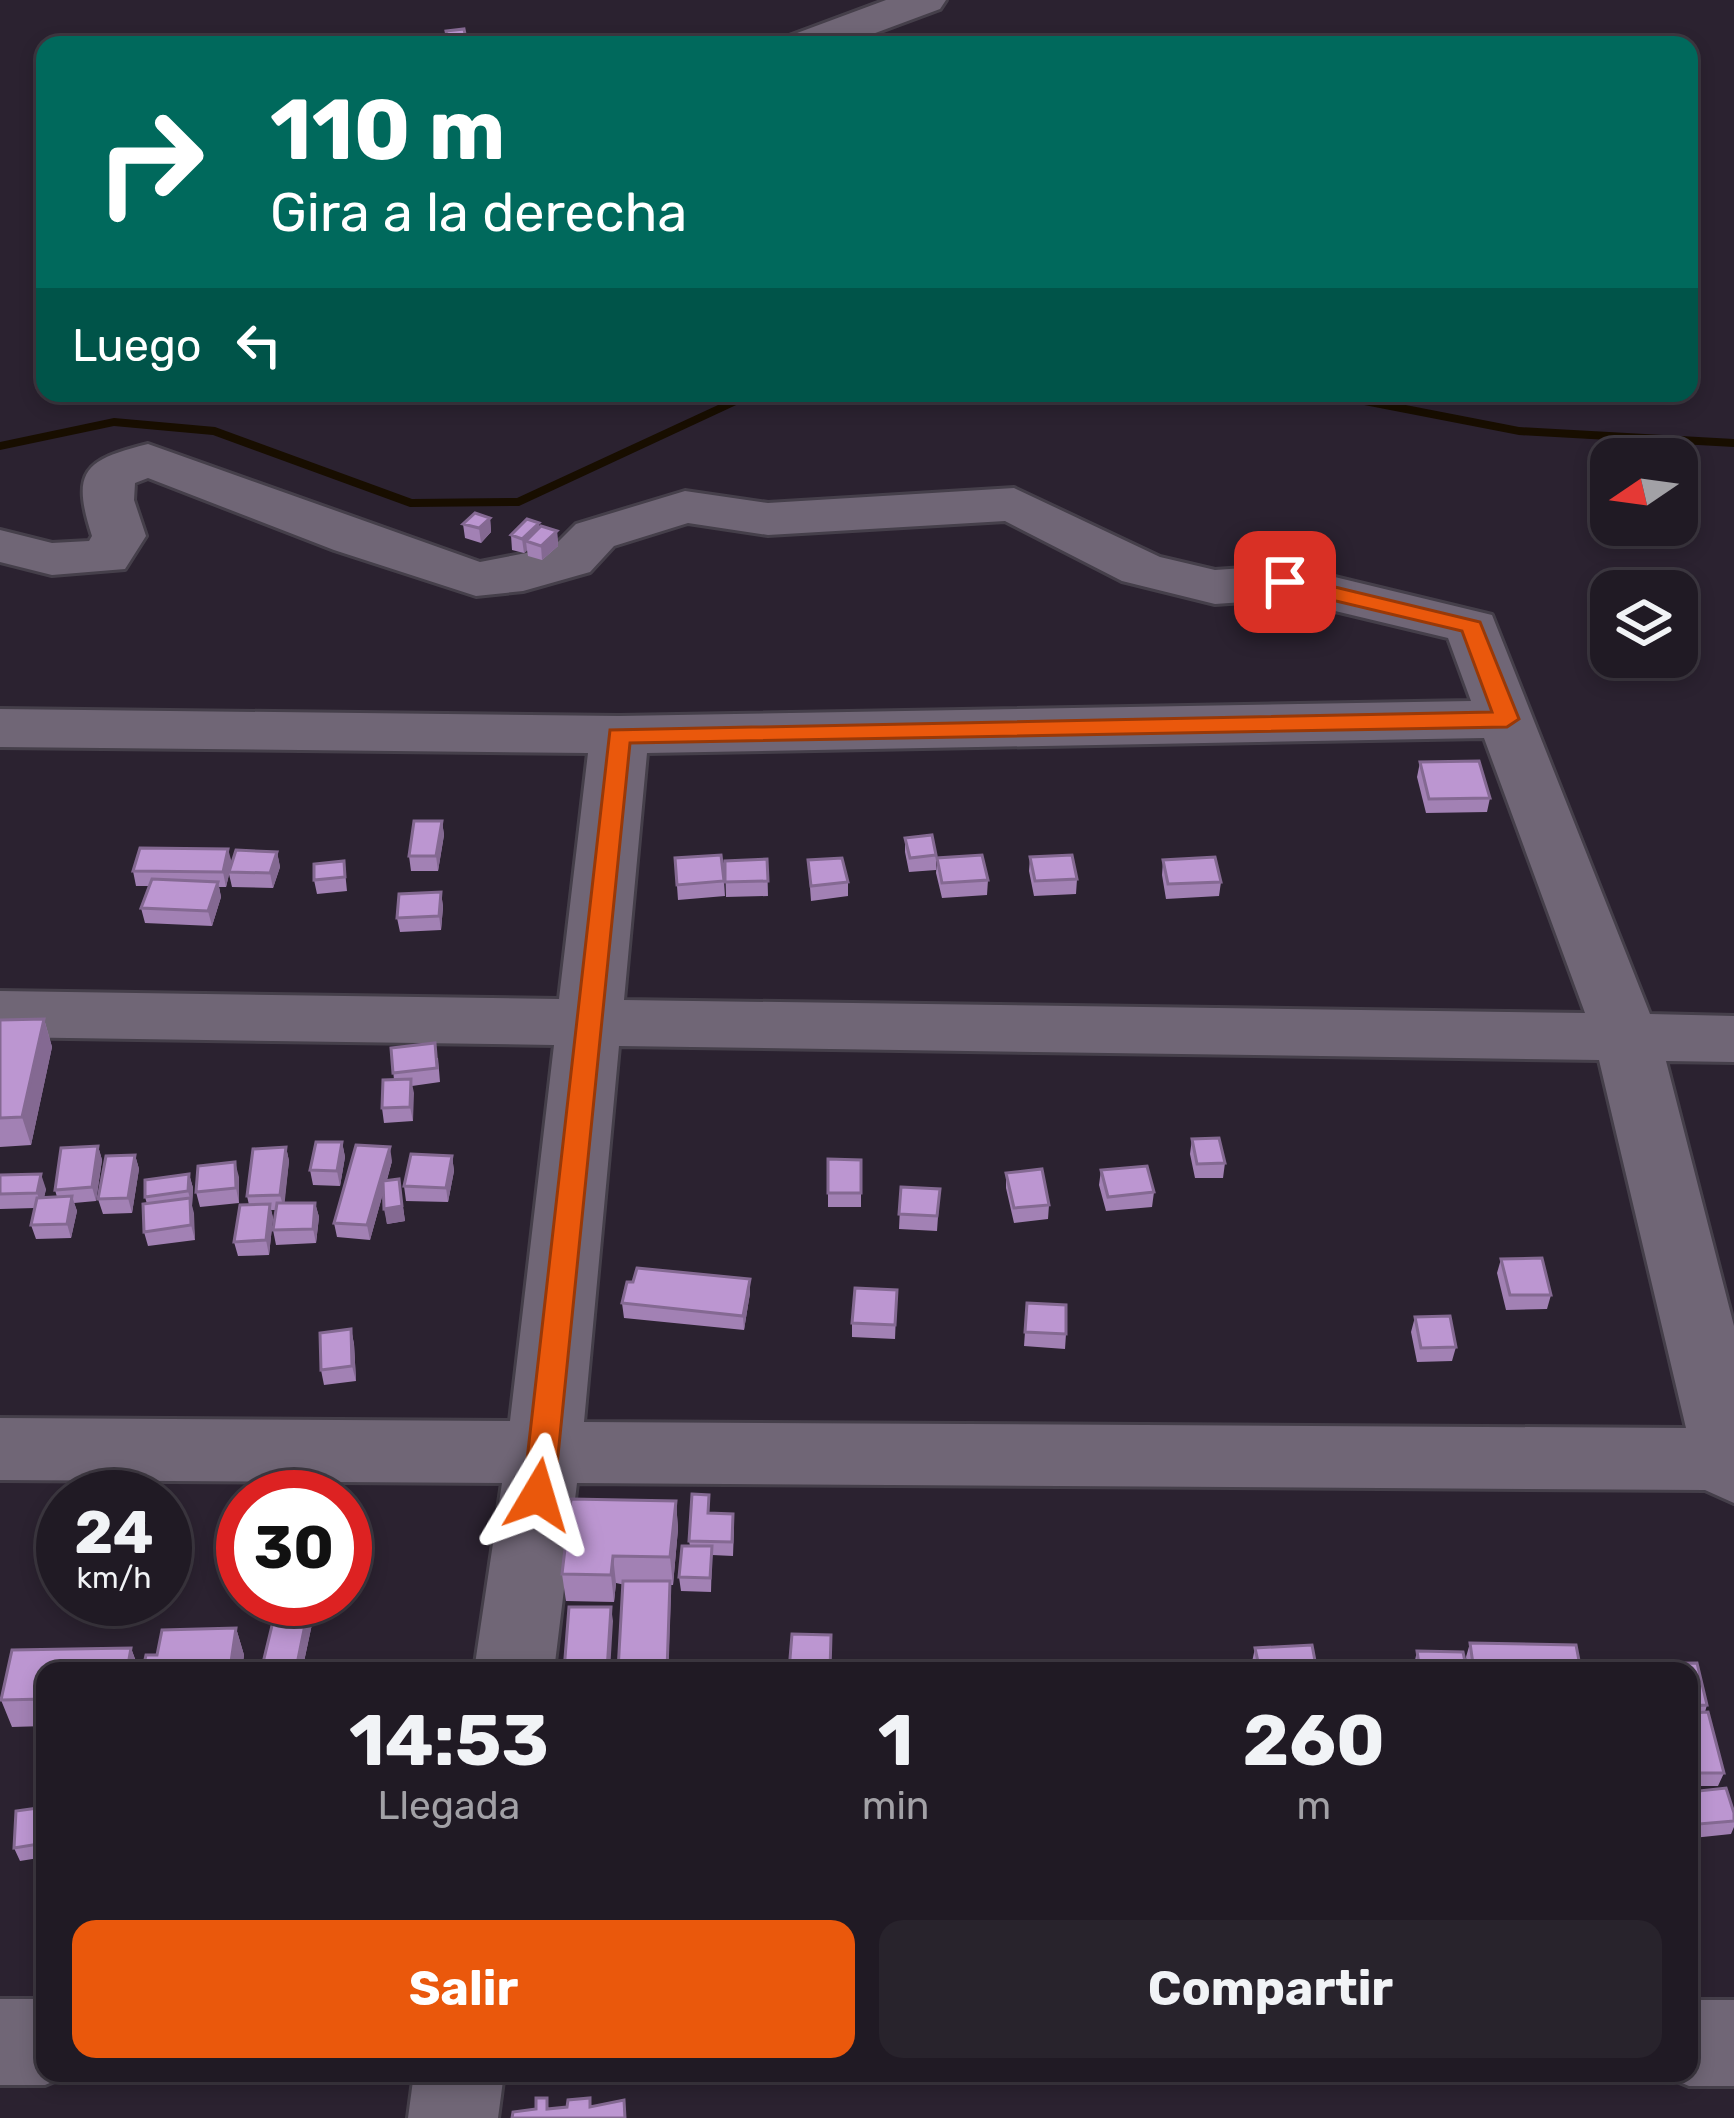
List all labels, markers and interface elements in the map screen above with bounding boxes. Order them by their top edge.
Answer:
text: 110 m [270,80,505,180]
icon: right [72,84,228,240]
text: Gira a la derecha [270,181,687,245]
icon: left [226,312,292,378]
text: Luego [72,319,202,372]
north arrow [1590,438,1698,546]
map controls [1590,438,1698,678]
pin [1234,531,1336,633]
icon: arrive [1252,549,1318,615]
button: layers [1590,570,1698,678]
position arrow [475,1432,601,1558]
speed limit sign: 30 [216,1470,372,1626]
text: 24 [74,1497,154,1568]
text: km/h [77,1560,151,1596]
text: 14:53 [349,1698,549,1783]
text: 1 [878,1698,914,1783]
text: 260 [1242,1698,1385,1783]
text: Llegada [377,1783,520,1829]
text: min [862,1783,930,1829]
text: m [1296,1783,1331,1829]
button: Salir [72,1920,855,2058]
button: Compartir [879,1920,1662,2058]

